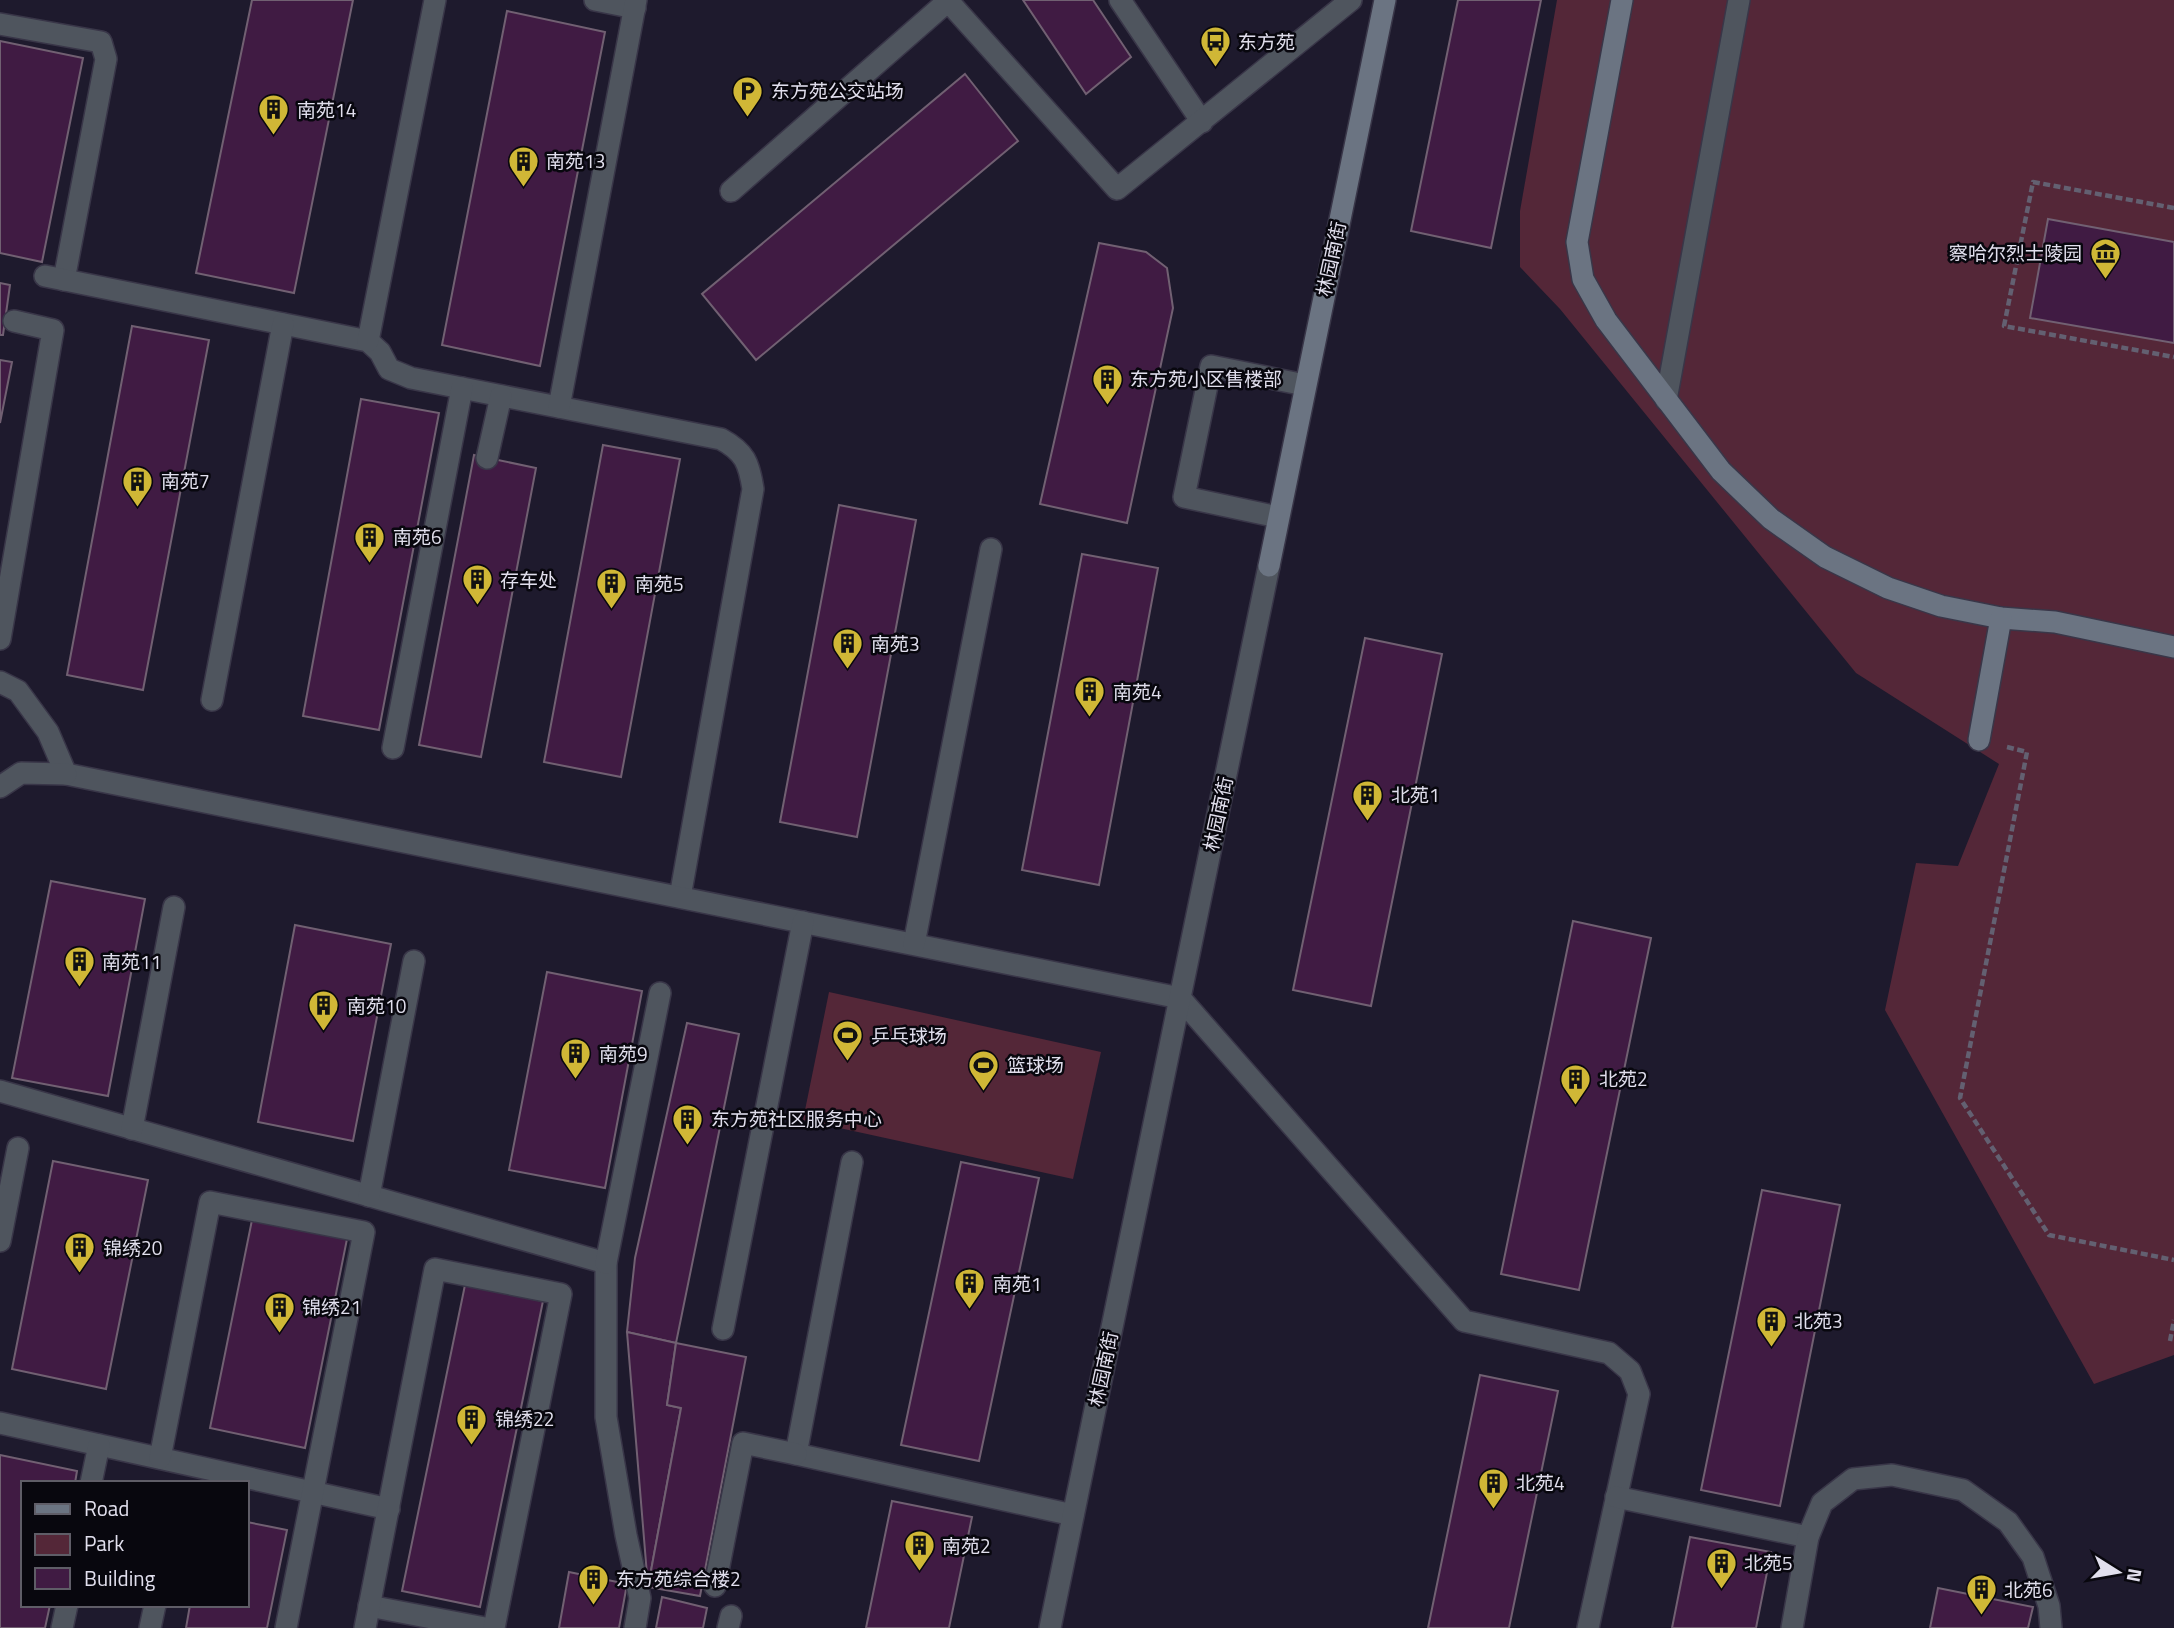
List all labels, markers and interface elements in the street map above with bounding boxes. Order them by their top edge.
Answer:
bus stop icon: 东方苑 [1198,25,1232,69]
place label: 东方苑 [1238,27,1295,56]
parking icon: 东方苑公交站场 [731,74,765,118]
place label: 东方苑公交站场 [771,76,904,105]
building icon: 南苑14 [257,93,291,137]
place label: 南苑14 [297,95,356,124]
building icon: 南苑13 [506,144,540,188]
place label: 南苑13 [546,146,605,175]
street label: 林园南街 [1308,219,1353,299]
museum icon: 察哈尔烈士陵园 [2088,236,2122,280]
place label: 察哈尔烈士陵园 [1949,238,2082,267]
building icon: 东方苑小区售楼部 [1090,362,1124,406]
place label: 东方苑小区售楼部 [1130,364,1282,393]
building icon: 南苑7 [121,464,155,508]
place label: 南苑7 [161,466,210,495]
building icon: 南苑6 [353,520,387,564]
place label: 南苑6 [393,522,442,551]
building icon: 存车处 [460,563,494,607]
place label: 存车处 [500,565,557,594]
building icon: 南苑5 [595,567,629,611]
place label: 南苑5 [635,569,684,598]
building icon: 南苑3 [831,627,865,671]
place label: 南苑3 [871,629,920,658]
building icon: 南苑4 [1073,675,1107,719]
place label: 南苑4 [1113,677,1162,706]
street label: 林园南街 [1195,774,1240,854]
building icon: 北苑1 [1351,778,1385,822]
place label: 北苑1 [1391,780,1440,809]
building icon: 南苑11 [62,945,96,989]
place label: 南苑11 [102,947,161,976]
building icon: 南苑10 [307,989,341,1033]
place label: 南苑10 [347,991,406,1020]
sports icon: 乒乓球场 [831,1019,865,1063]
place label: 乒乓球场 [871,1021,947,1050]
building icon: 南苑9 [559,1037,593,1081]
place label: 南苑9 [599,1039,648,1068]
sports icon: 篮球场 [967,1048,1001,1092]
place label: 篮球场 [1007,1050,1064,1079]
building icon: 北苑2 [1559,1062,1593,1106]
place label: 北苑2 [1599,1064,1648,1093]
building icon: 东方苑社区服务中心 [671,1102,705,1146]
place label: 东方苑社区服务中心 [711,1104,882,1133]
building icon: 锦绣20 [63,1231,97,1275]
place label: 锦绣20 [103,1233,162,1262]
building icon: 南苑1 [953,1267,987,1311]
place label: 南苑1 [993,1269,1042,1298]
building icon: 锦绣21 [262,1290,296,1334]
place label: 锦绣21 [302,1292,361,1321]
building icon: 北苑3 [1754,1304,1788,1348]
place label: 北苑3 [1794,1306,1843,1335]
street label: 林园南街 [1080,1329,1125,1409]
building icon: 锦绣22 [455,1402,489,1446]
place label: 锦绣22 [495,1404,554,1433]
building icon: 北苑4 [1476,1466,1510,1510]
place label: 北苑4 [1516,1468,1565,1497]
legend [21,1481,248,1607]
text: Road [84,1492,129,1524]
text: Park [84,1527,124,1559]
building icon: 南苑2 [902,1529,936,1573]
place label: 南苑2 [942,1531,991,1560]
north arrow [2083,1537,2153,1607]
building icon: 北苑5 [1704,1546,1738,1590]
place label: 北苑5 [1744,1548,1793,1577]
text: Building [84,1562,156,1594]
building icon: 东方苑综合楼2 [576,1562,610,1606]
place label: 东方苑综合楼2 [616,1564,741,1593]
text: N [2120,1566,2151,1585]
building icon: 北苑6 [1964,1573,1998,1617]
place label: 北苑6 [2004,1575,2053,1604]

